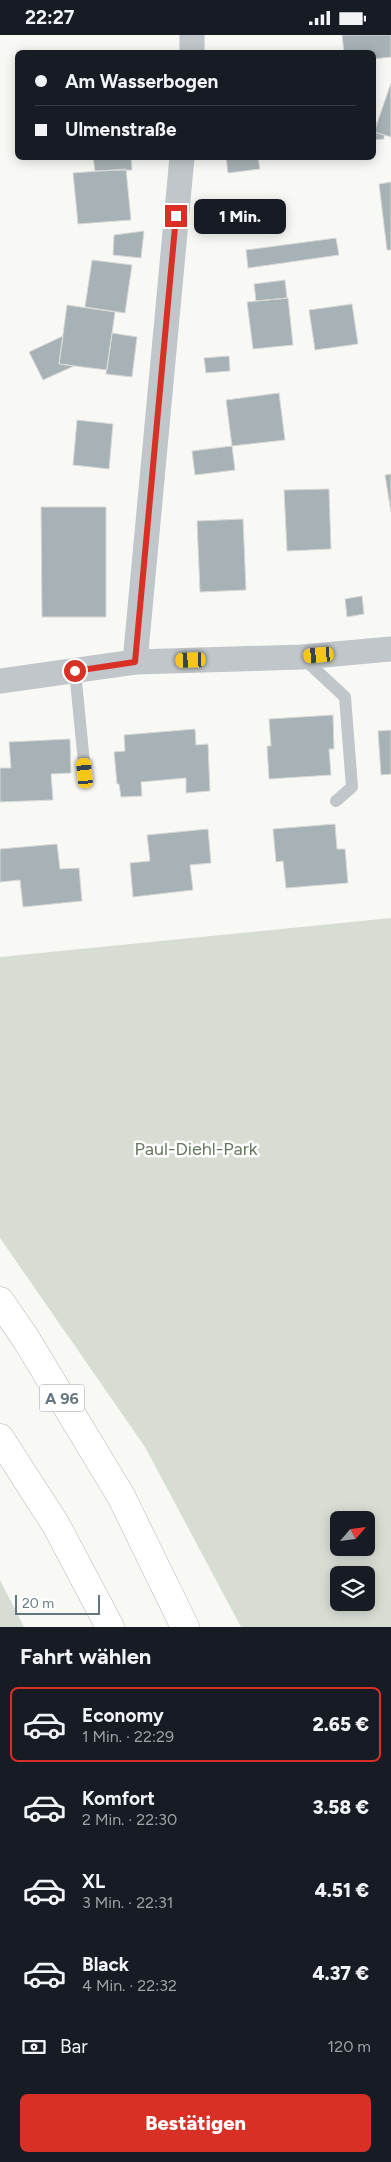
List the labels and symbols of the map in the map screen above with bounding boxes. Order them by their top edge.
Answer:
callout: 1 Min. [194,199,286,233]
route end [165,205,187,227]
car [303,646,334,664]
car [175,652,206,668]
route start [64,660,86,682]
car [75,757,94,789]
park label: Paul-Diehl-Park [134,1138,258,1160]
road number: A 96 [40,1385,84,1411]
north arrow [330,1511,375,1556]
scale bar [15,1592,100,1615]

